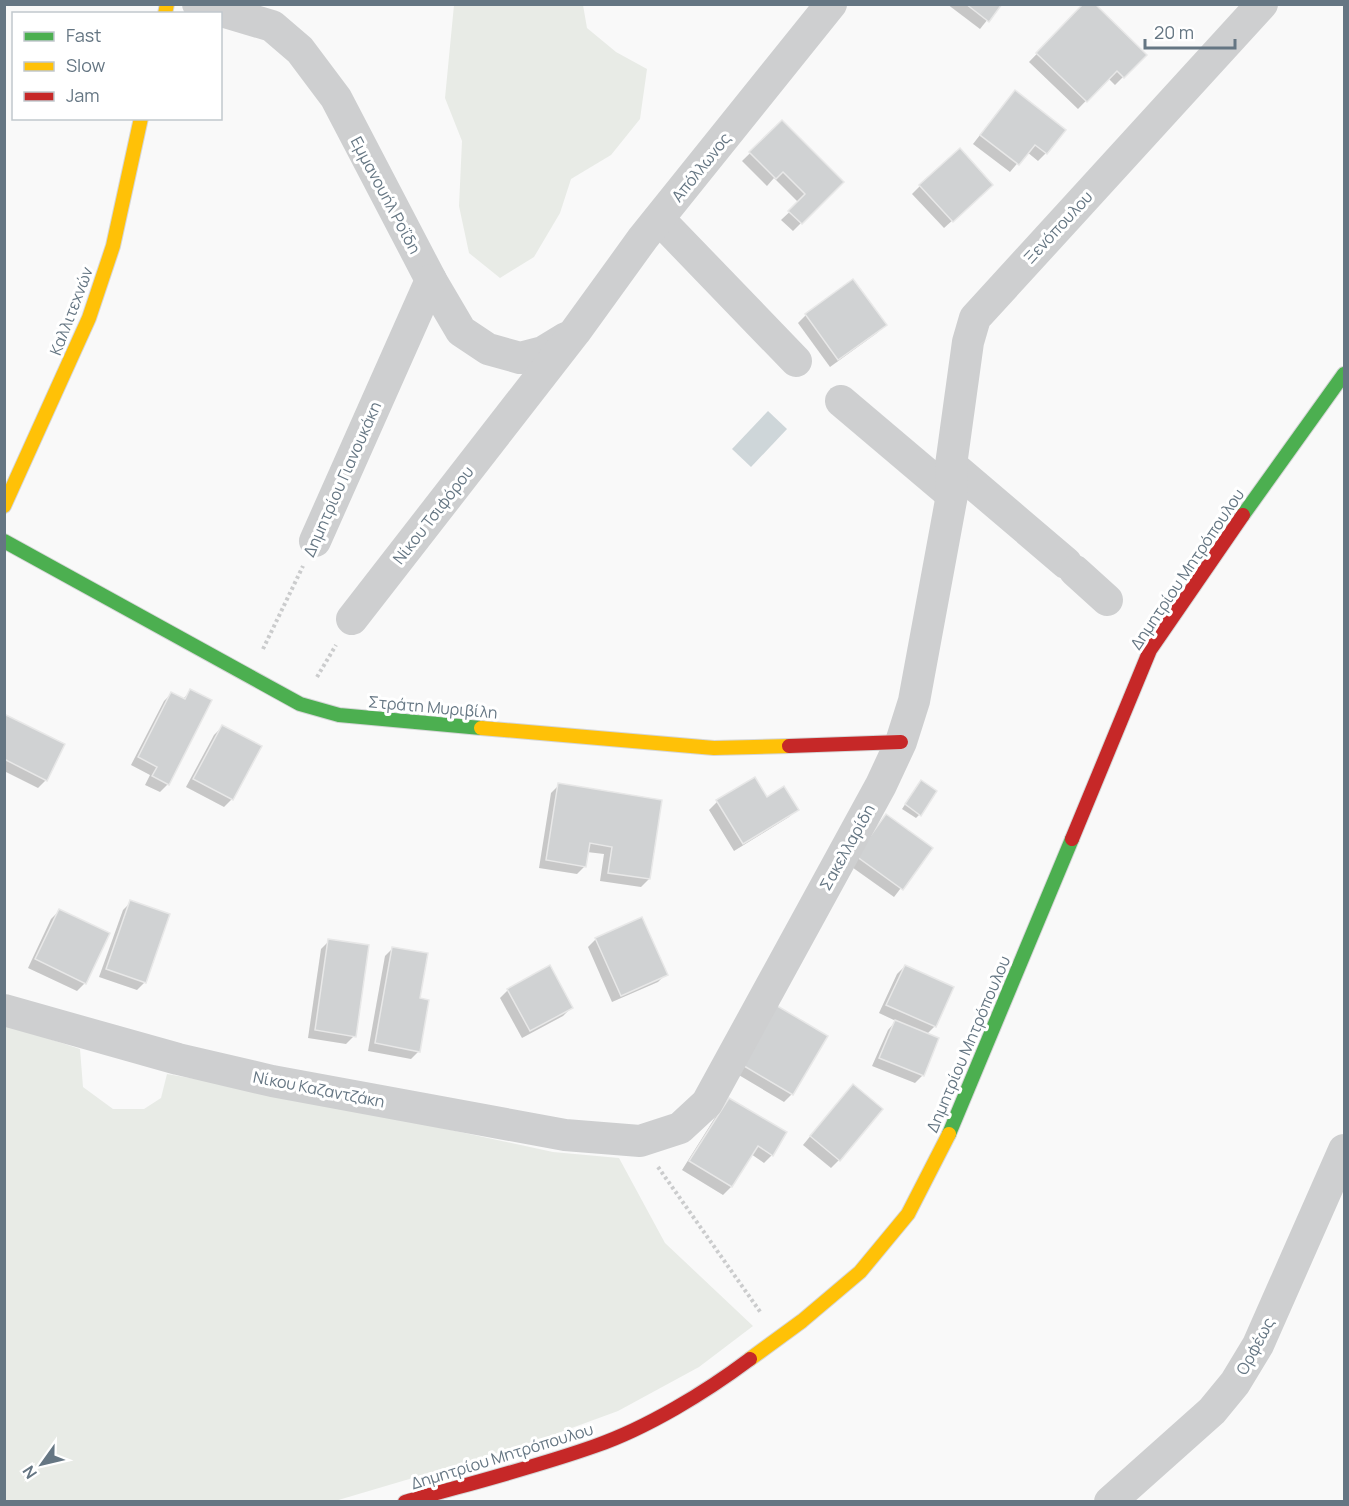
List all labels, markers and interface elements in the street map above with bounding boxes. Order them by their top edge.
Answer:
legend [12,12,222,120]
scale bar [1145,12,1235,50]
text: 20 m [1154,20,1194,44]
text: Fast [66,23,101,47]
text: Slow [66,53,106,77]
text: Jam [66,83,100,107]
street label: Απόλλωνος [666,128,736,206]
street label: Εμμανουήλ Ροΐδη [346,133,426,257]
street label: Ξενόπουλου [1019,186,1097,268]
street label: Καλλιτεχνών [44,264,98,358]
street label: Δημητρίου Γιανουκάκη [298,398,386,560]
street label: Νίκου Τσιφόρου [388,461,478,569]
street label: Δημητρίου Μητρόπουλου [1125,484,1249,654]
street label: Στράτη Μυριβίλη [367,690,499,724]
street label: Σακελλαρίδη [814,800,880,894]
street label: Δημητρίου Μητρόπουλου [921,952,1015,1136]
street label: Νίκου Καζαντζάκη [251,1065,387,1113]
street label: Ορφέως [1231,1313,1279,1379]
street label: Δημητρίου Μητρόπουλου [408,1418,596,1494]
north arrow [12,1434,72,1494]
text: N [17,1461,42,1483]

